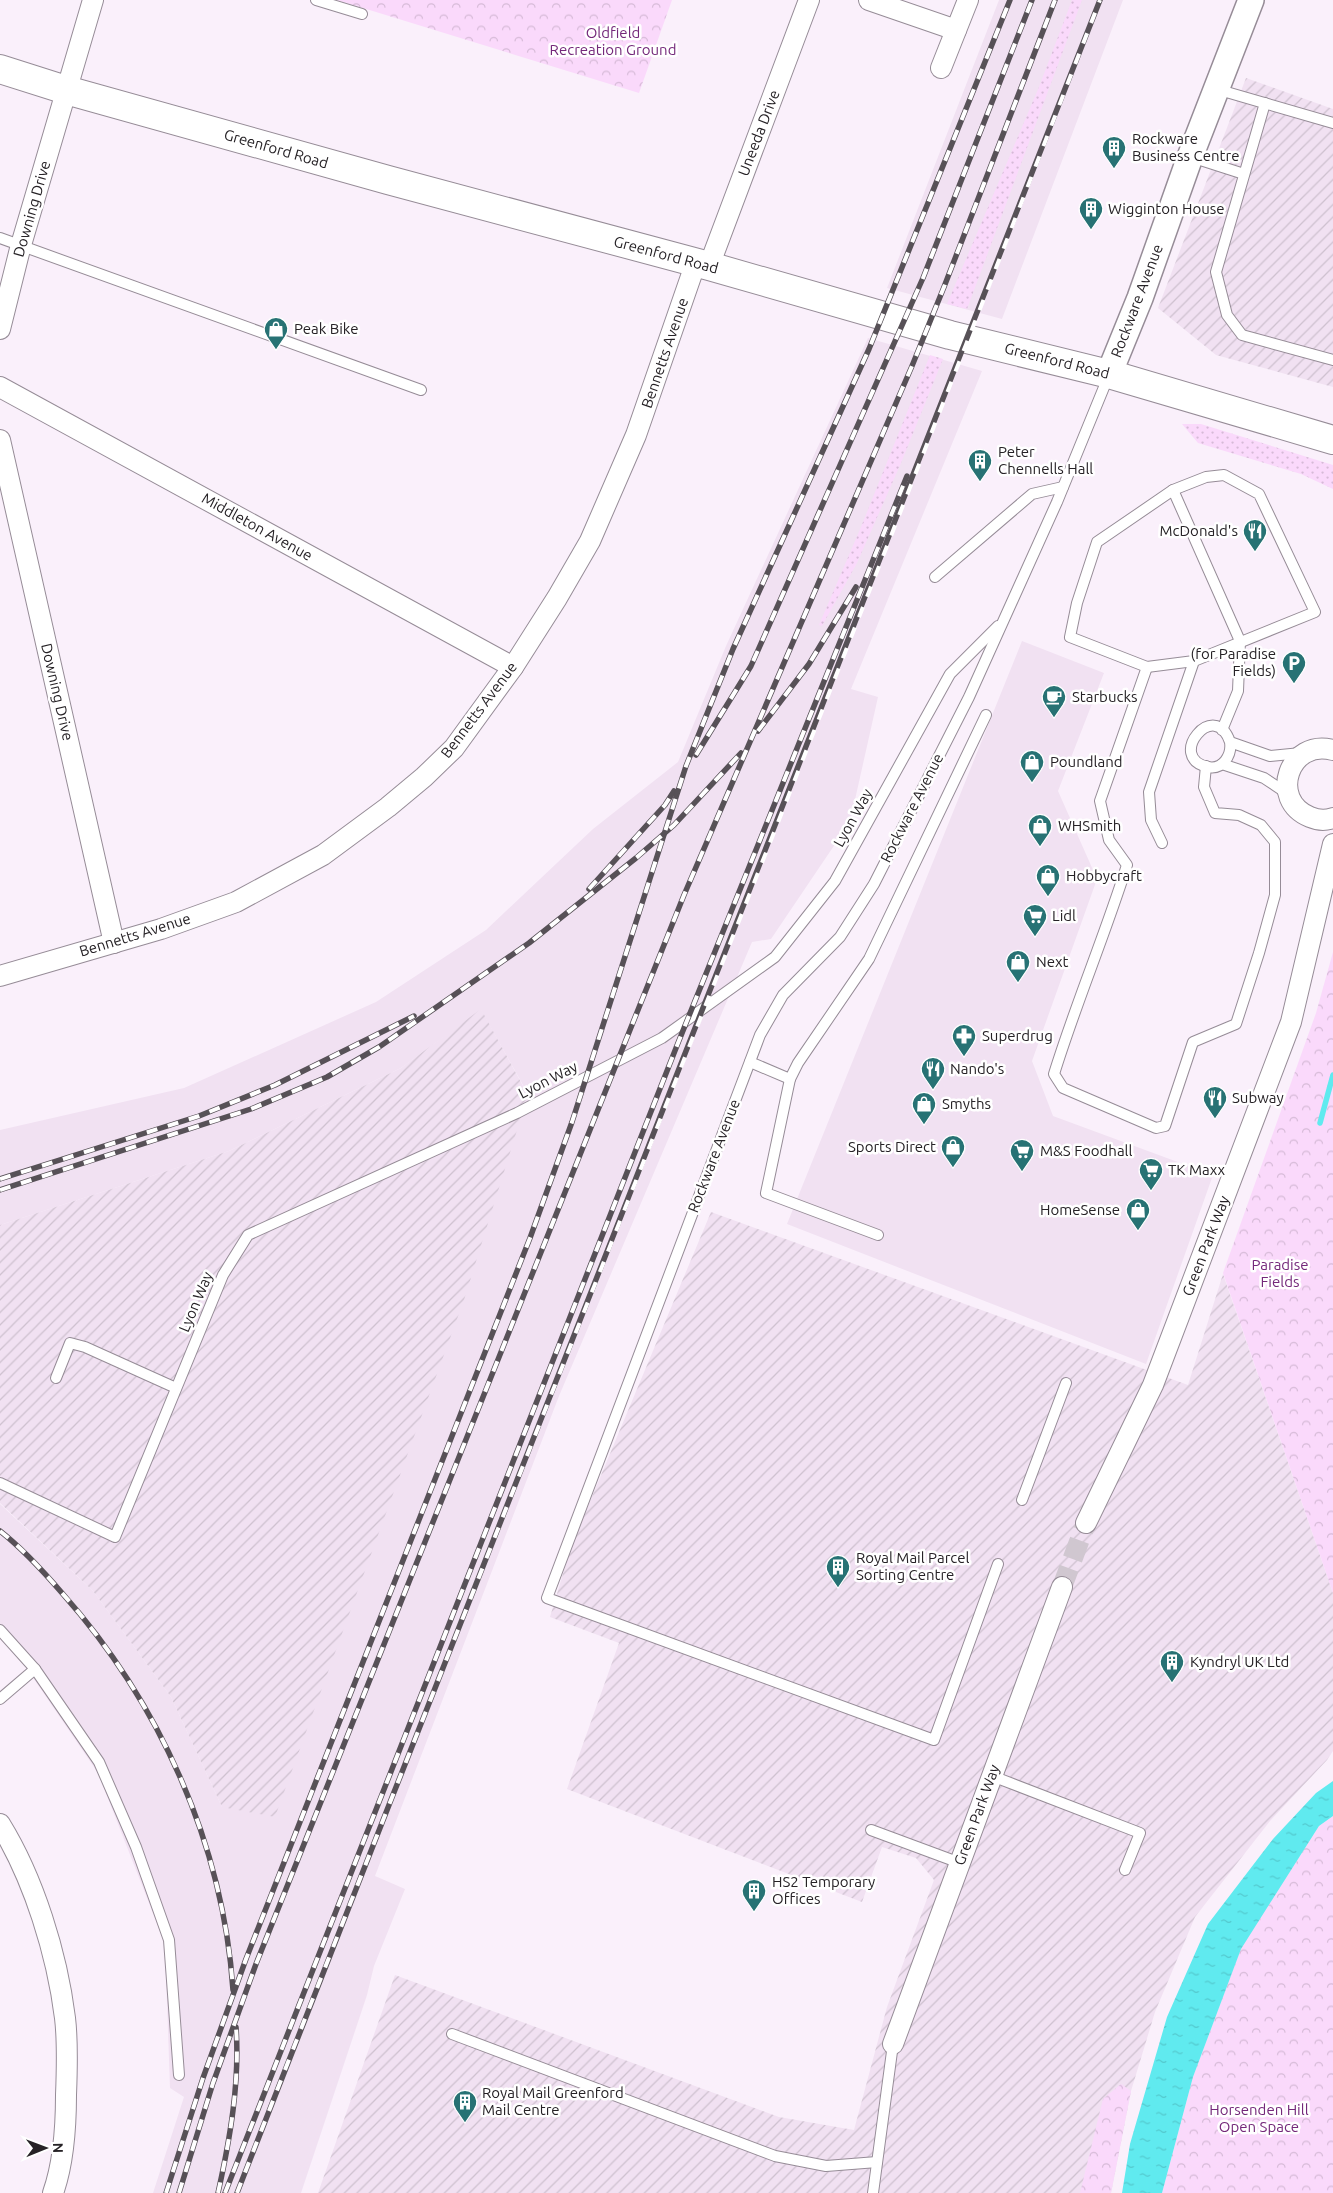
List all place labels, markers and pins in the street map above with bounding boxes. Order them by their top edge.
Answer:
place label: Rockware Business Centre [1132,130,1239,164]
building icon: Rockware Business Centre [1101,135,1127,169]
building icon: Wigginton House [1078,196,1104,230]
place label: Wigginton House [1108,200,1225,217]
shop icon: Peak Bike [263,316,289,350]
place label: Peak Bike [294,320,358,337]
place label: Peter Chennells Hall [998,443,1093,477]
building icon: Peter Chennells Hall [967,448,993,482]
restaurant icon: McDonald's [1242,518,1268,552]
place label: McDonald's [1160,522,1238,539]
place label: (for Paradise Fields) [1191,645,1276,679]
parking icon: (for Paradise Fields) [1281,650,1307,684]
cafe icon: Starbucks [1041,684,1067,718]
place label: Starbucks [1072,688,1138,705]
shop icon: Poundland [1019,749,1045,783]
place label: Poundland [1050,753,1123,770]
shop icon: WHSmith [1027,813,1053,847]
place label: WHSmith [1058,817,1121,834]
shop icon: Hobbycraft [1035,863,1061,897]
place label: Hobbycraft [1066,867,1142,884]
supermarket icon: Lidl [1022,903,1048,937]
place label: Lidl [1052,907,1076,924]
shop icon: Next [1005,949,1031,983]
place label: Next [1036,953,1069,970]
pharmacy icon: Superdrug [951,1023,977,1057]
place label: Superdrug [982,1027,1053,1044]
restaurant icon: Nando's [920,1056,946,1090]
place label: Nando's [950,1060,1004,1077]
restaurant icon: Subway [1202,1085,1228,1119]
place label: Subway [1232,1089,1284,1106]
shop icon: Smyths [911,1091,937,1125]
place label: Smyths [942,1095,991,1112]
shop icon: Sports Direct [940,1134,966,1168]
place label: Sports Direct [848,1138,936,1155]
supermarket icon: M&S Foodhall [1009,1138,1035,1172]
place label: M&S Foodhall [1040,1142,1133,1159]
supermarket icon: TK Maxx [1138,1157,1164,1191]
place label: TK Maxx [1168,1161,1226,1178]
shop icon: HomeSense [1125,1197,1151,1231]
place label: HomeSense [1040,1201,1120,1218]
place label: Royal Mail Parcel Sorting Centre [856,1549,970,1583]
building icon: Royal Mail Parcel Sorting Centre [825,1554,851,1588]
building icon: Kyndryl UK Ltd [1159,1649,1185,1683]
place label: Kyndryl UK Ltd [1190,1653,1289,1670]
place label: HS2 Temporary Offices [772,1873,875,1907]
building icon: HS2 Temporary Offices [741,1878,767,1912]
place label: Royal Mail Greenford Mail Centre [482,2084,624,2118]
building icon: Royal Mail Greenford Mail Centre [452,2089,478,2123]

